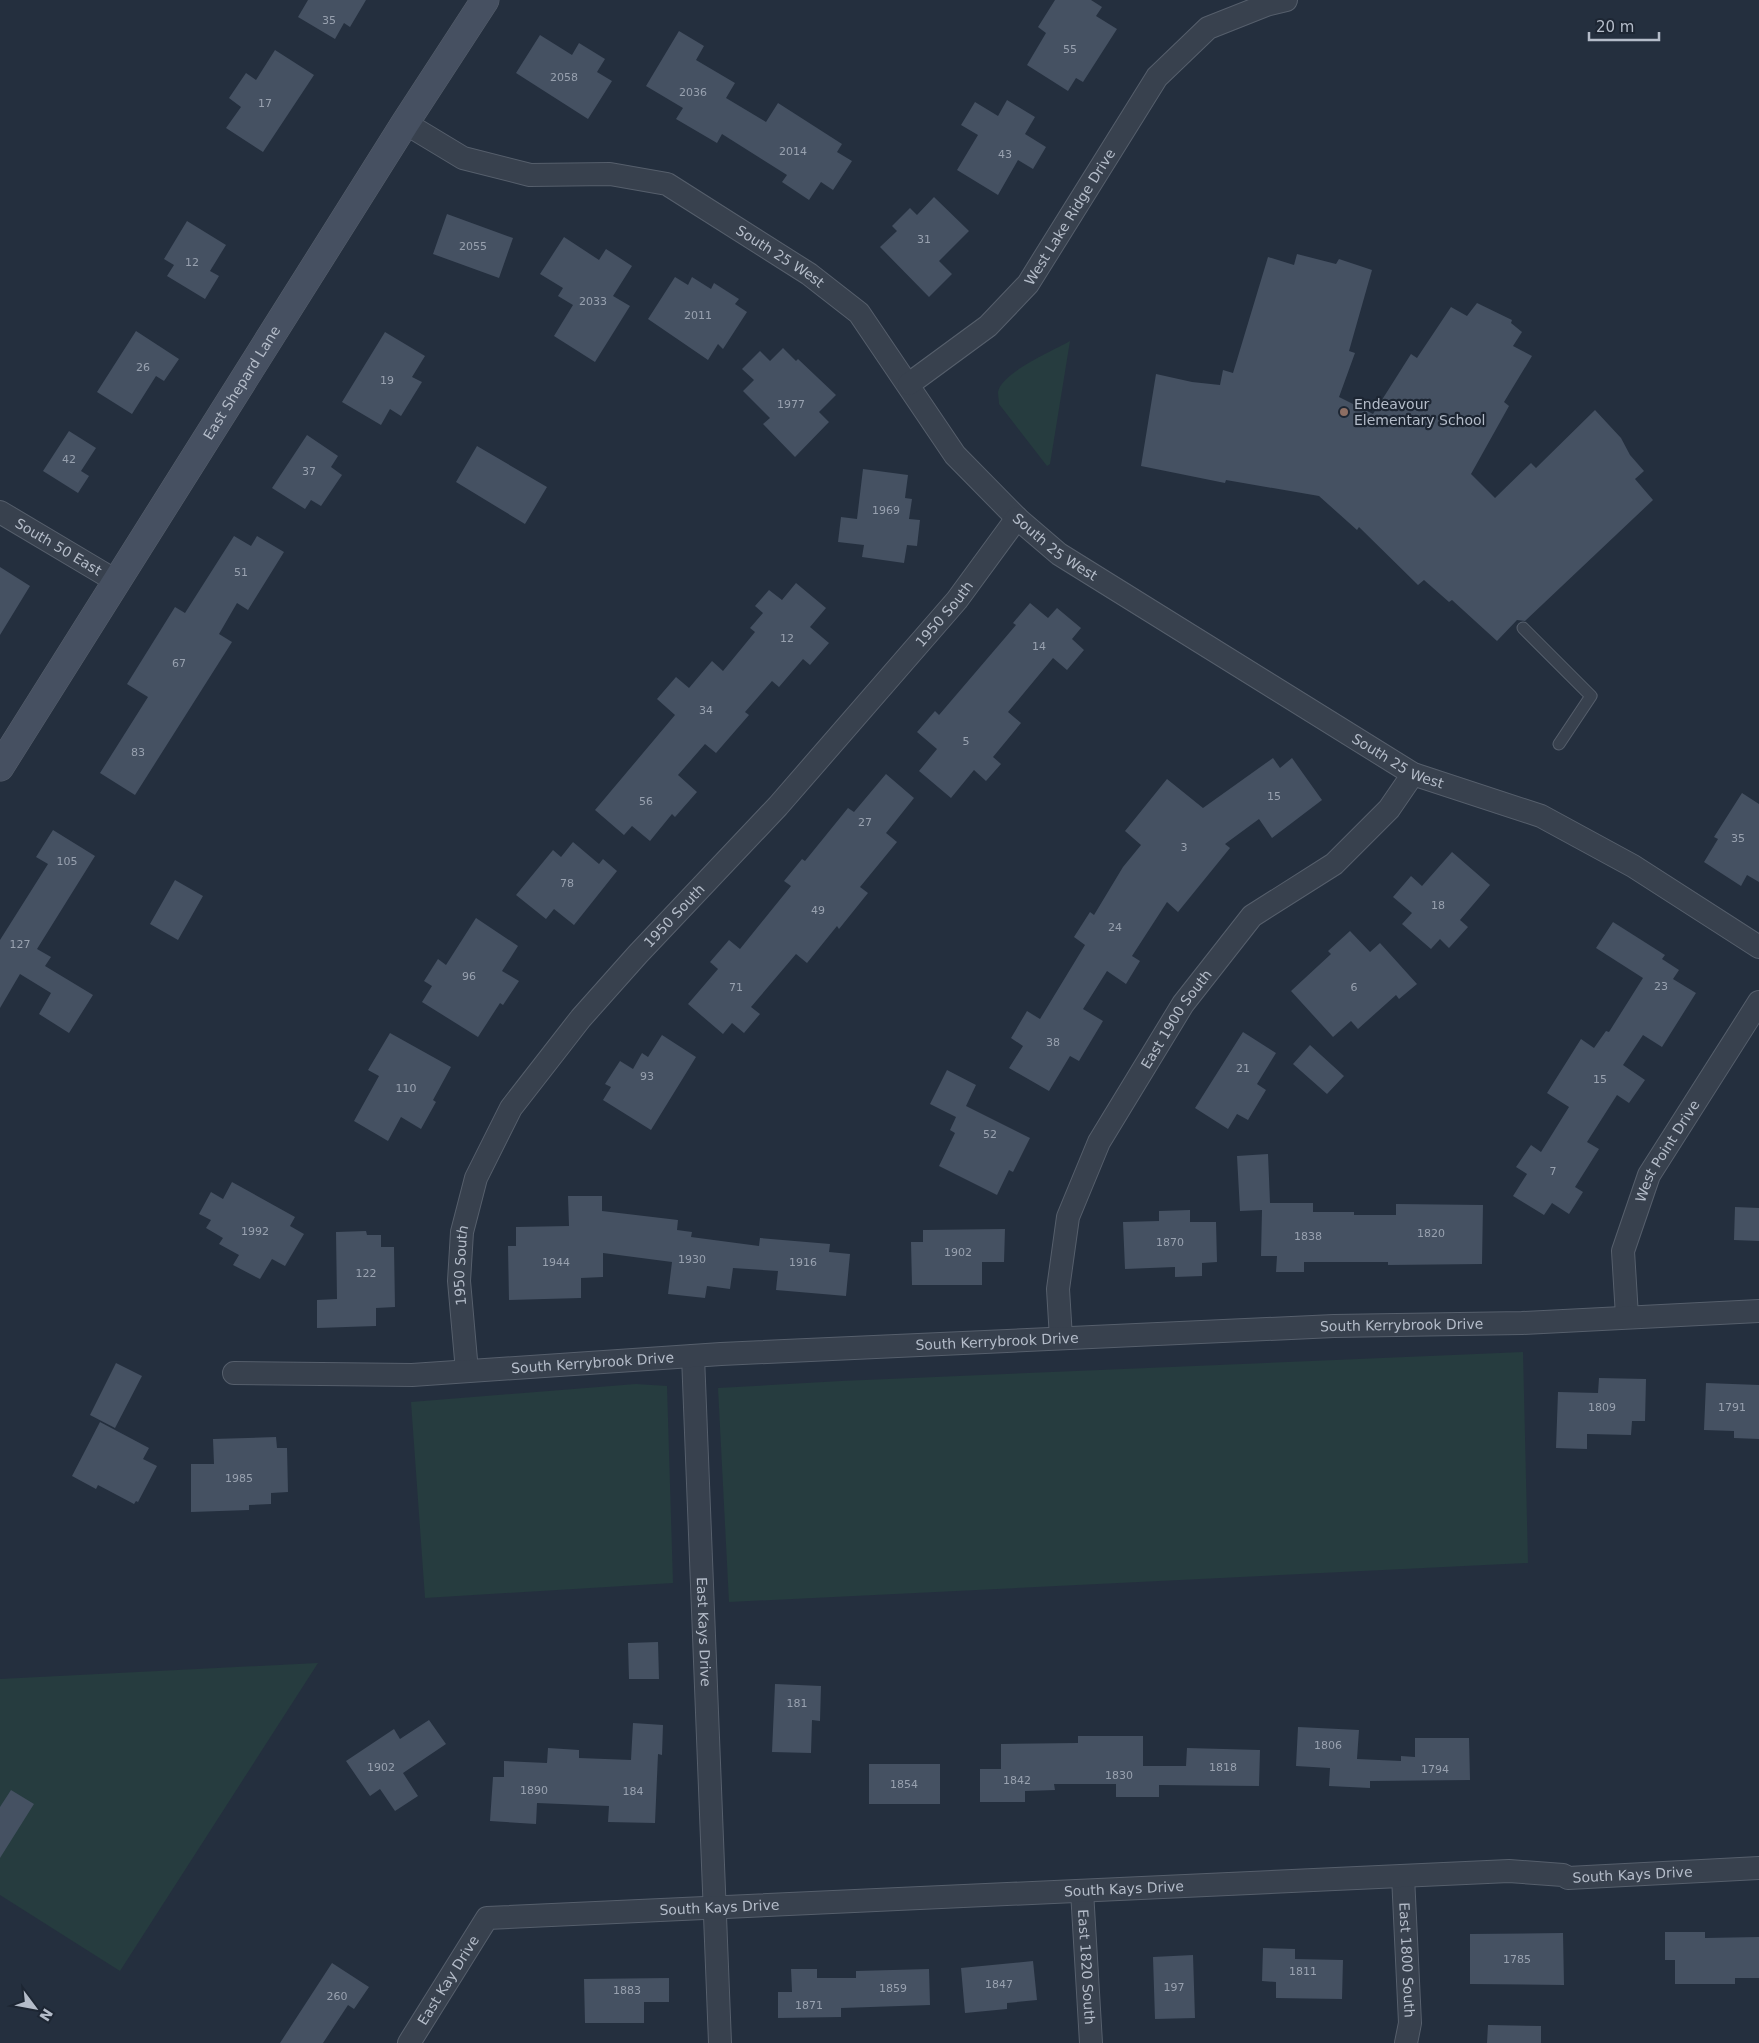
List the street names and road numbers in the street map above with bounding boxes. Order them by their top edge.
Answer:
street label: West Lake Ridge Drive [1021,146,1118,288]
street label: South 25 West [733,222,828,291]
street label: East Shepard Lane [200,323,283,443]
street label: South 25 West [1009,510,1101,584]
street label: South 50 East [12,515,105,579]
street label: 1950 South [912,578,976,650]
street label: South 25 West [1349,730,1446,792]
street label: 1950 South [641,881,708,951]
street label: East 1900 South [1138,967,1215,1072]
street label: West Point Drive [1632,1097,1703,1204]
street label: 1950 South [451,1223,471,1306]
street label: South Kerrybrook Drive [1320,1316,1483,1335]
street label: South Kerrybrook Drive [915,1330,1079,1353]
street label: South Kerrybrook Drive [511,1349,675,1376]
street label: East Kays Drive [694,1577,714,1687]
street label: South Kays Drive [1572,1863,1693,1886]
street label: South Kays Drive [1064,1878,1184,1899]
street label: South Kays Drive [659,1897,780,1918]
street label: East 1800 South [1396,1902,1418,2018]
street label: East 1820 South [1075,1909,1098,2025]
street label: East Kay Drive [414,1933,482,2028]

